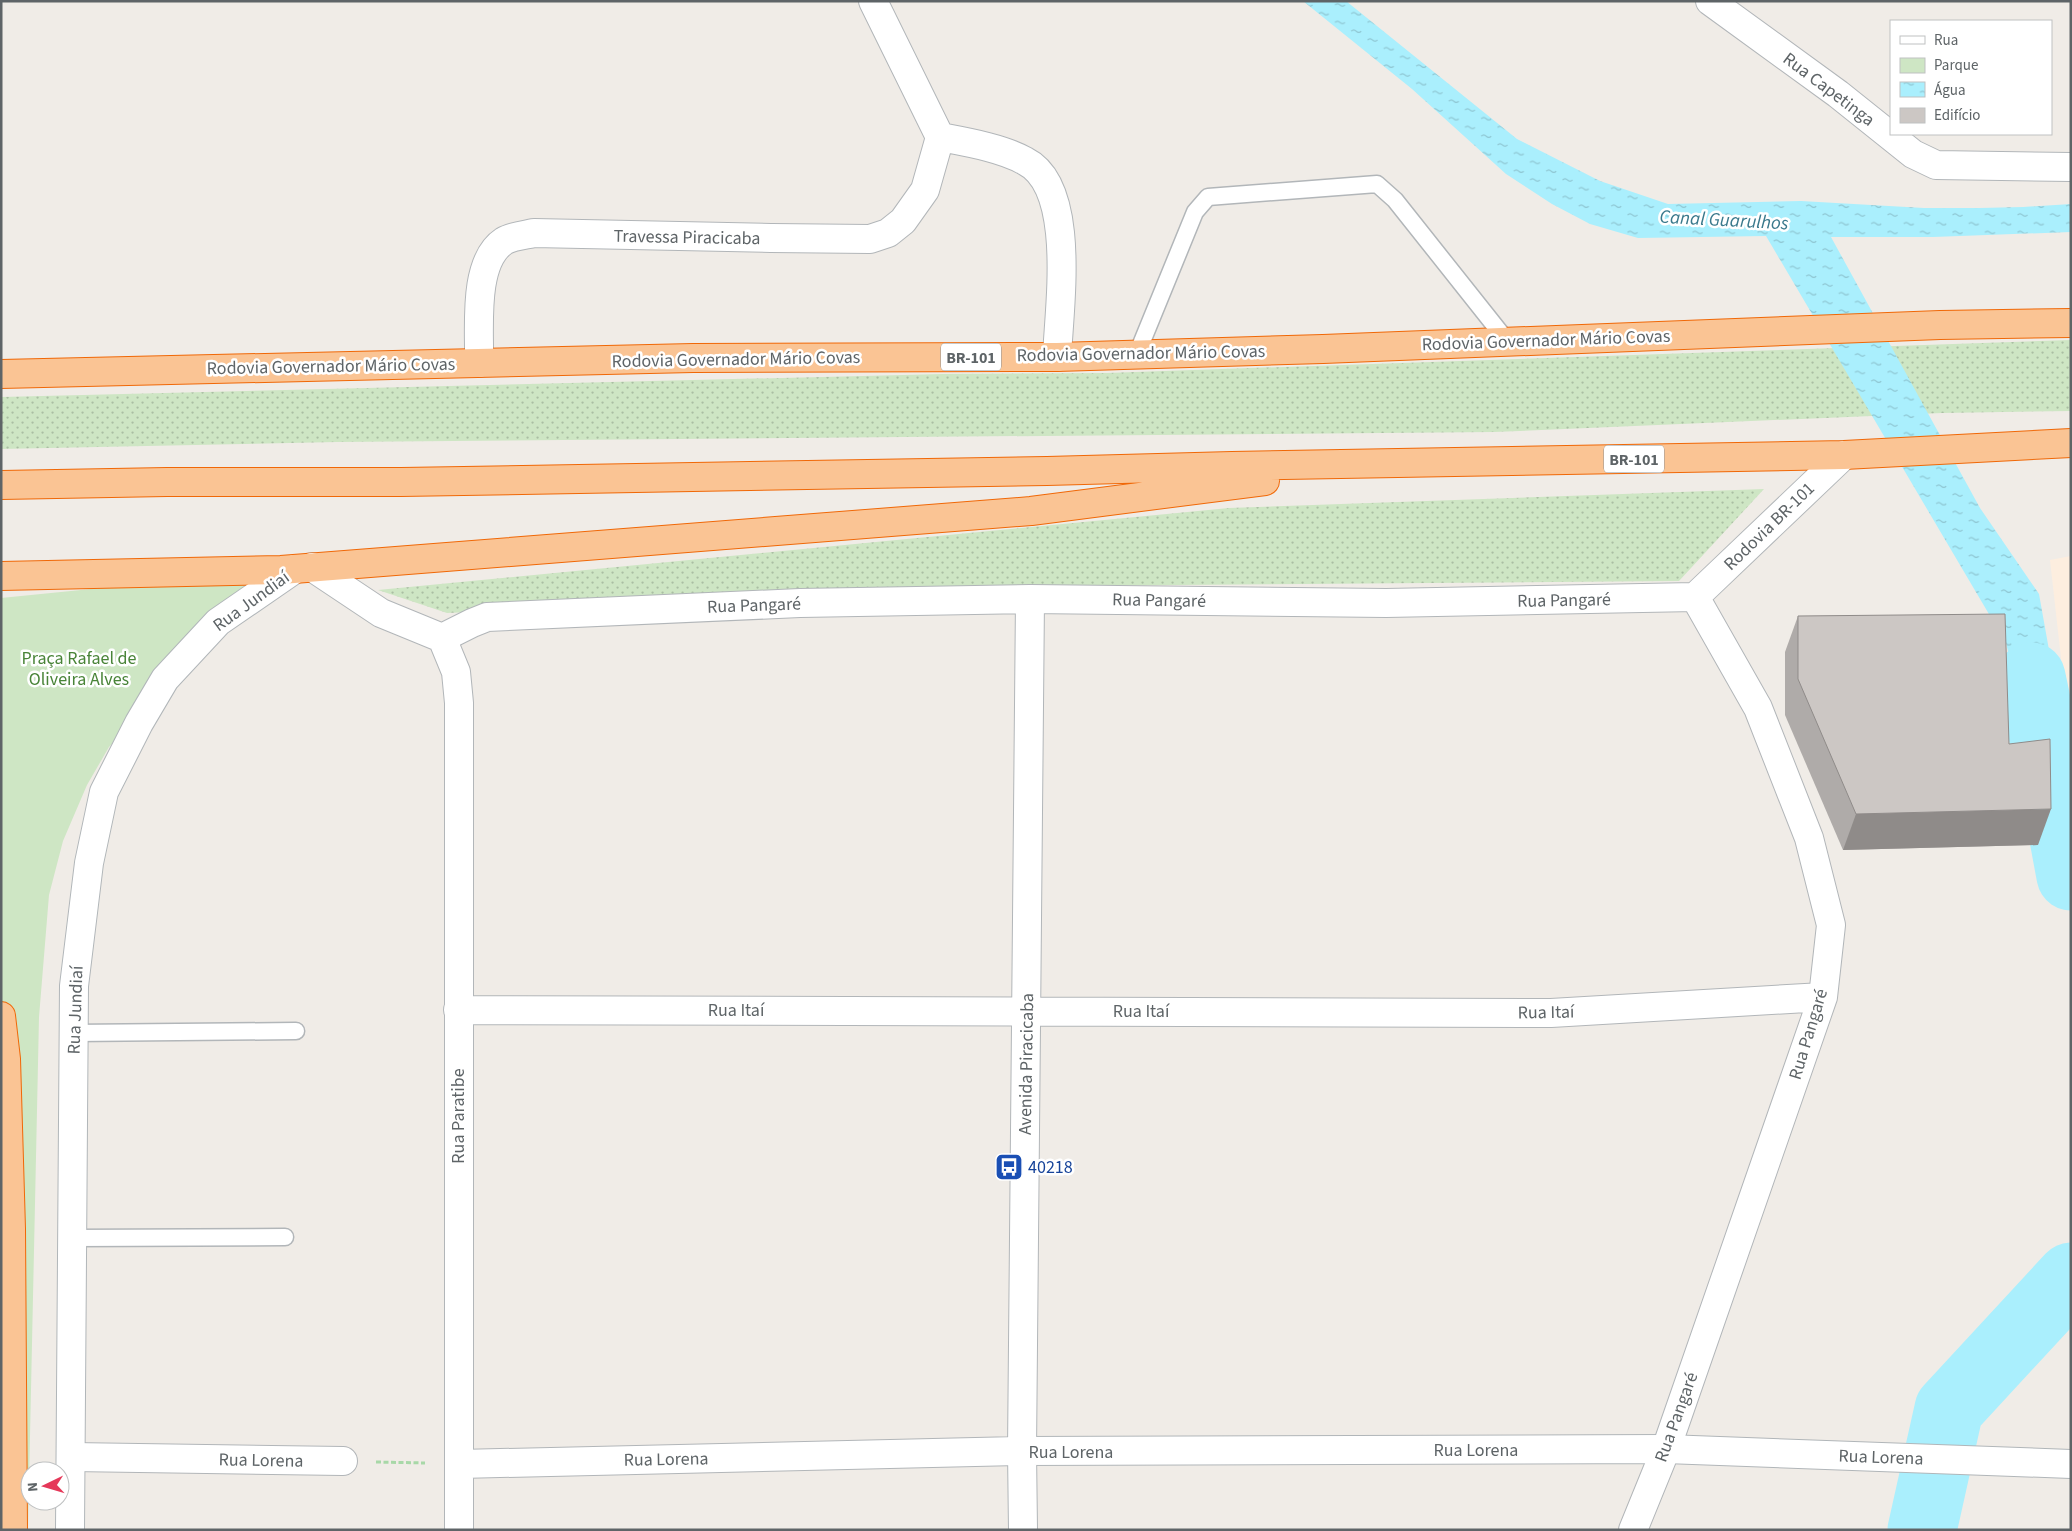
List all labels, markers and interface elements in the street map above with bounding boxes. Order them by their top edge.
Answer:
legend [1890,20,2052,135]
text: Rua [1934,30,1958,51]
street label: Rua Capetinga [1778,47,1880,132]
text: Parque [1934,55,1978,76]
text: Água [1934,80,1965,101]
text: Edifício [1934,105,1981,126]
water label: Canal Guarulhos [1659,204,1789,237]
street label: Travessa Piracicaba [613,224,761,251]
street label: Rodovia Governador Mário Covas [1421,324,1671,357]
street label: Rodovia Governador Mário Covas [1016,339,1266,368]
road number: BR-101 [941,344,1001,371]
street label: Rodovia Governador Mário Covas [611,345,861,374]
street label: Rodovia Governador Mário Covas [206,352,456,381]
road number: BR-101 [1604,446,1664,472]
street label: Rodovia BR-101 [1718,476,1820,576]
street label: Rua Jundiaí [208,565,295,638]
street label: Rua Pangaré [1112,587,1206,614]
street label: Rua Pangaré [1517,587,1611,614]
street label: Rua Pangaré [707,591,801,620]
park label: Praça Rafael de Oliveira Alves [21,646,137,692]
street label: Rua Jundiaí [61,965,90,1055]
street label: Rua Pangaré [1783,986,1834,1083]
street label: Avenida Piracicaba [1013,993,1040,1135]
street label: Rua Itaí [708,998,765,1023]
street label: Rua Itaí [1113,999,1170,1024]
street label: Rua Itaí [1517,999,1575,1025]
street label: Rua Paratibe [446,1068,471,1164]
bus stop icon: 40218 [994,1152,1024,1182]
place label: 40218 [1028,1155,1073,1180]
street label: Rua Pangaré [1649,1369,1704,1466]
street label: Rua Lorena [1434,1438,1518,1463]
street label: Rua Lorena [1029,1440,1113,1465]
street label: Rua Lorena [1838,1444,1924,1471]
street label: Rua Lorena [623,1446,709,1473]
street label: Rua Lorena [218,1447,304,1474]
north arrow [20,1461,70,1511]
text: N [23,1482,43,1493]

